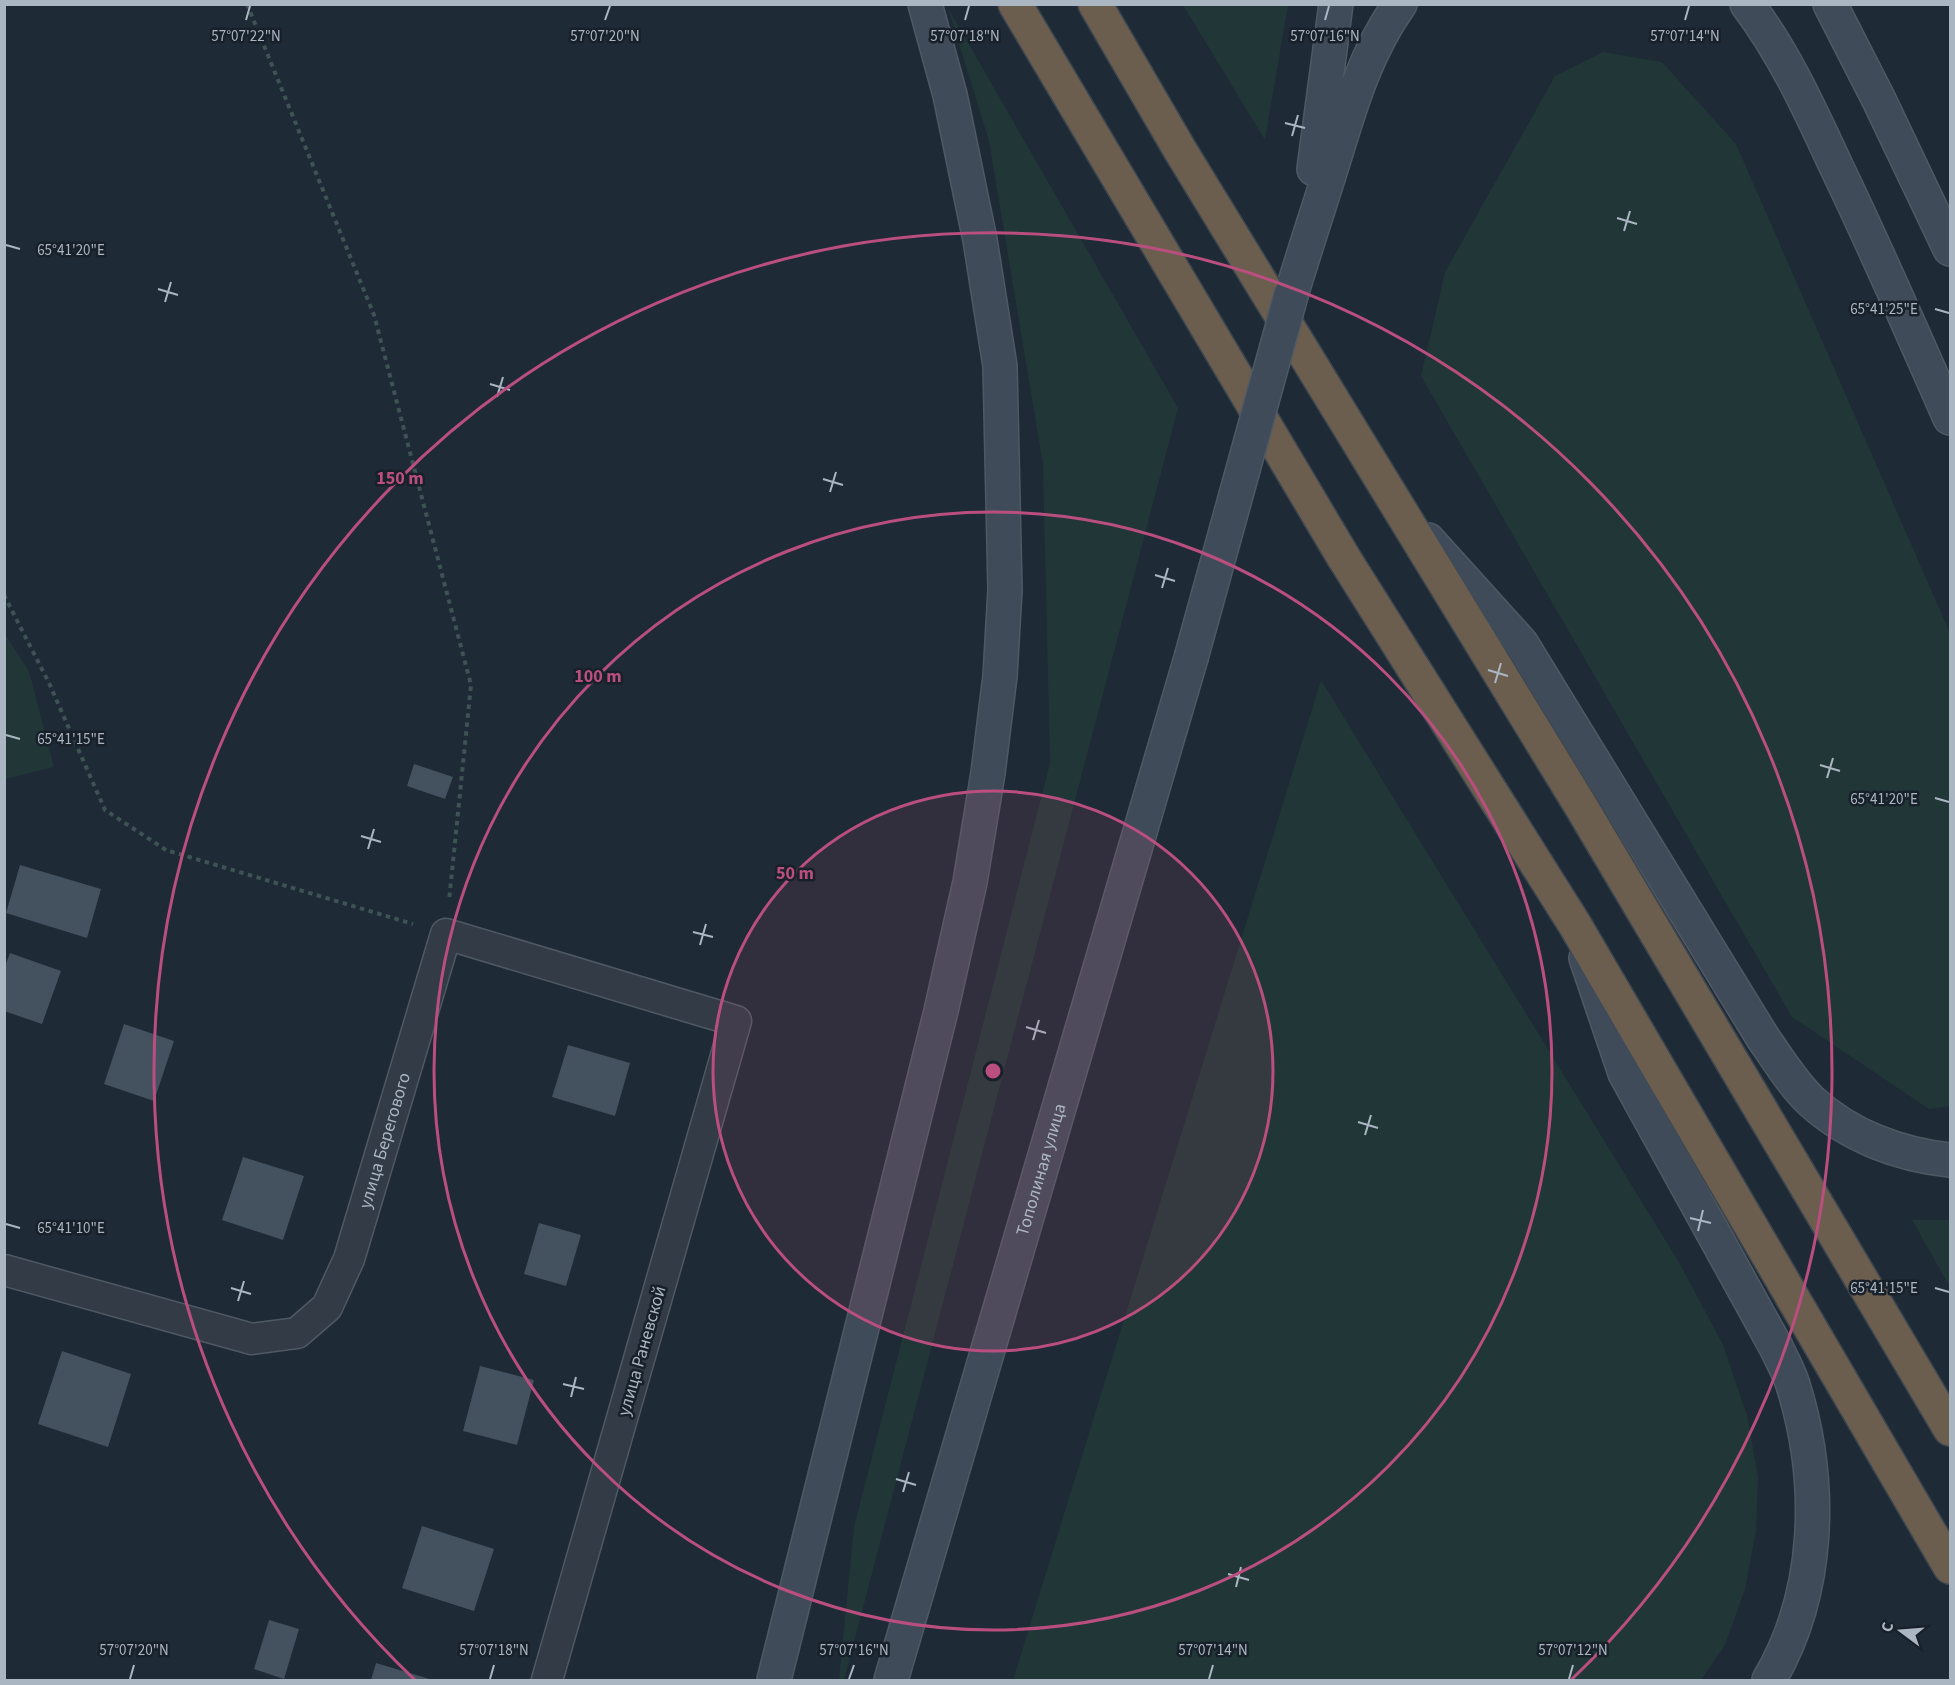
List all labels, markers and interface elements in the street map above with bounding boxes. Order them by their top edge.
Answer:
text: 57°07'22"N [211,26,281,47]
text: 57°07'20"N [570,26,640,47]
text: 57°07'18"N [930,26,1000,47]
text: 57°07'16"N [1290,26,1360,47]
text: 57°07'14"N [1650,26,1720,47]
text: 65°41'20"E [37,240,105,261]
text: 65°41'25"E [1850,299,1918,320]
text: 150 m [376,466,424,491]
text: 100 m [574,664,622,689]
text: 65°41'15"E [37,729,105,750]
text: 65°41'20"E [1850,789,1918,810]
text: 50 m [776,861,814,886]
centre of rings [983,1061,1003,1081]
street label: улица Берегового [352,1069,416,1212]
street label: Тополиная улица [1010,1100,1072,1239]
text: 65°41'10"E [37,1218,105,1239]
text: 65°41'15"E [1850,1278,1918,1299]
street label: улица Раневской [611,1283,673,1419]
north arrow [1871,1601,1931,1661]
text: С [1876,1620,1899,1635]
text: 57°07'20"N [99,1640,169,1661]
text: 57°07'18"N [459,1640,529,1661]
text: 57°07'16"N [819,1640,889,1661]
text: 57°07'14"N [1178,1640,1248,1661]
text: 57°07'12"N [1538,1640,1608,1661]

